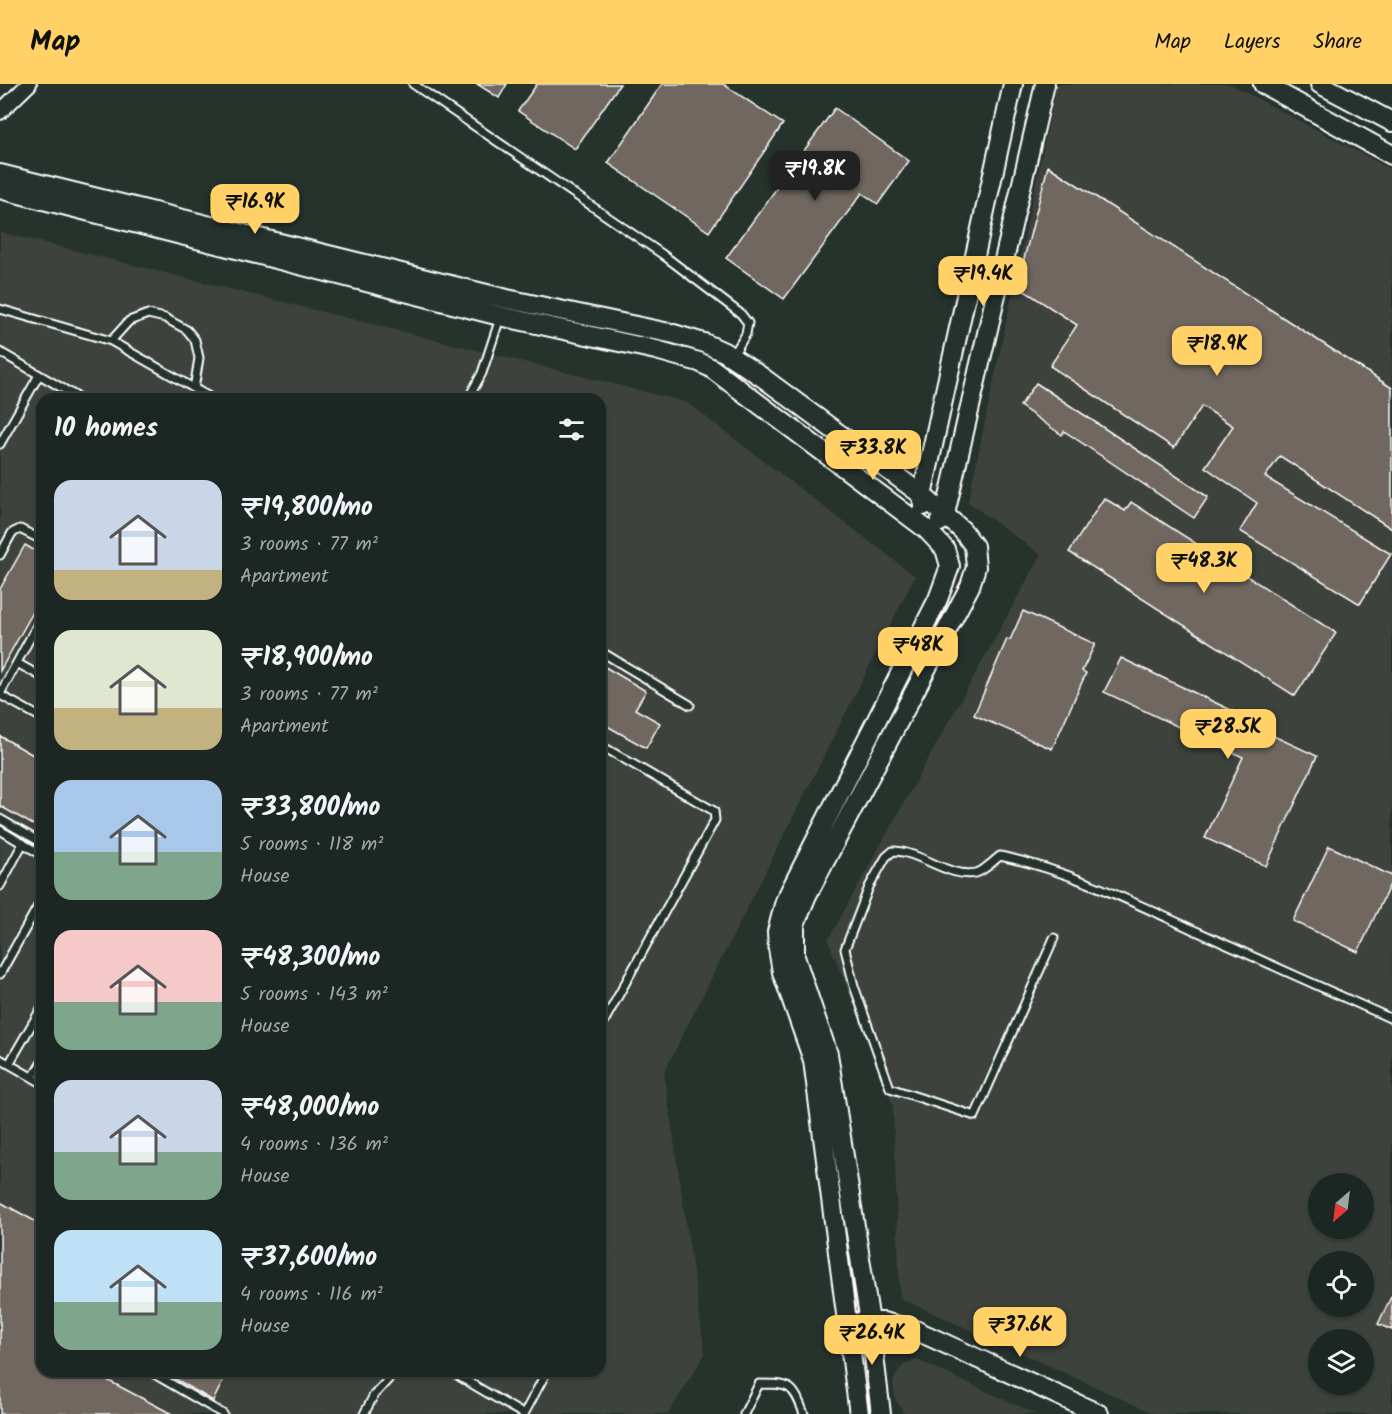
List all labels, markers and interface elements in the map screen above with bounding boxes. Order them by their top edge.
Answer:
text: Map [30,20,81,65]
text: Map [1154,26,1191,59]
text: Layers [1224,26,1280,59]
text: Share [1313,26,1362,59]
pin: ₹19.8K [766,151,864,202]
text: ₹19.8K [784,154,846,186]
pin: ₹16.9K [206,184,304,235]
text: ₹16.9K [224,187,286,219]
pin: ₹19.4K [934,256,1032,307]
text: ₹19.4K [952,259,1014,291]
pin: ₹18.9K [1168,326,1266,377]
text: ₹18.9K [1186,329,1248,361]
text: 10 homes [54,408,158,450]
icon: filters [555,413,588,446]
pin: ₹33.8K [824,430,922,481]
text: ₹33.8K [839,433,907,465]
text: ₹19,800/mo [240,487,373,529]
icon: home [102,504,174,576]
text: 3 rooms · 77 m² [240,529,378,561]
pin: ₹48.3K [1155,543,1253,594]
text: ₹48.3K [1170,546,1238,578]
text: Apartment [240,561,329,593]
pin: ₹48K [882,627,954,678]
text: ₹48K [892,630,944,662]
text: ₹18,900/mo [240,637,373,679]
icon: home [102,654,174,726]
text: 3 rooms · 77 m² [240,679,378,711]
pin: ₹28.5K [1179,709,1277,760]
text: Apartment [240,711,329,743]
text: ₹28.5K [1194,712,1262,744]
text: ₹33,800/mo [240,787,380,829]
icon: home [102,804,174,876]
text: 5 rooms · 118 m² [240,829,383,861]
text: House [240,861,290,893]
text: ₹48,300/mo [240,937,380,979]
icon: home [102,954,174,1026]
text: 5 rooms · 143 m² [240,979,388,1011]
text: House [240,1011,290,1043]
text: ₹48,000/mo [240,1087,379,1129]
icon: home [102,1104,174,1176]
text: 4 rooms · 136 m² [240,1129,388,1161]
text: House [240,1161,290,1193]
north arrow [1308,1173,1374,1239]
map controls [1308,1173,1374,1395]
text: ₹37,600/mo [240,1237,377,1279]
button: locate [1308,1251,1374,1317]
icon: home [102,1254,174,1326]
text: 4 rooms · 116 m² [240,1279,383,1311]
pin: ₹37.6K [971,1307,1069,1358]
text: ₹37.6K [987,1310,1053,1342]
text: House [240,1311,290,1343]
pin: ₹26.4K [823,1315,921,1366]
text: ₹26.4K [838,1318,906,1350]
button: layers [1308,1329,1374,1395]

